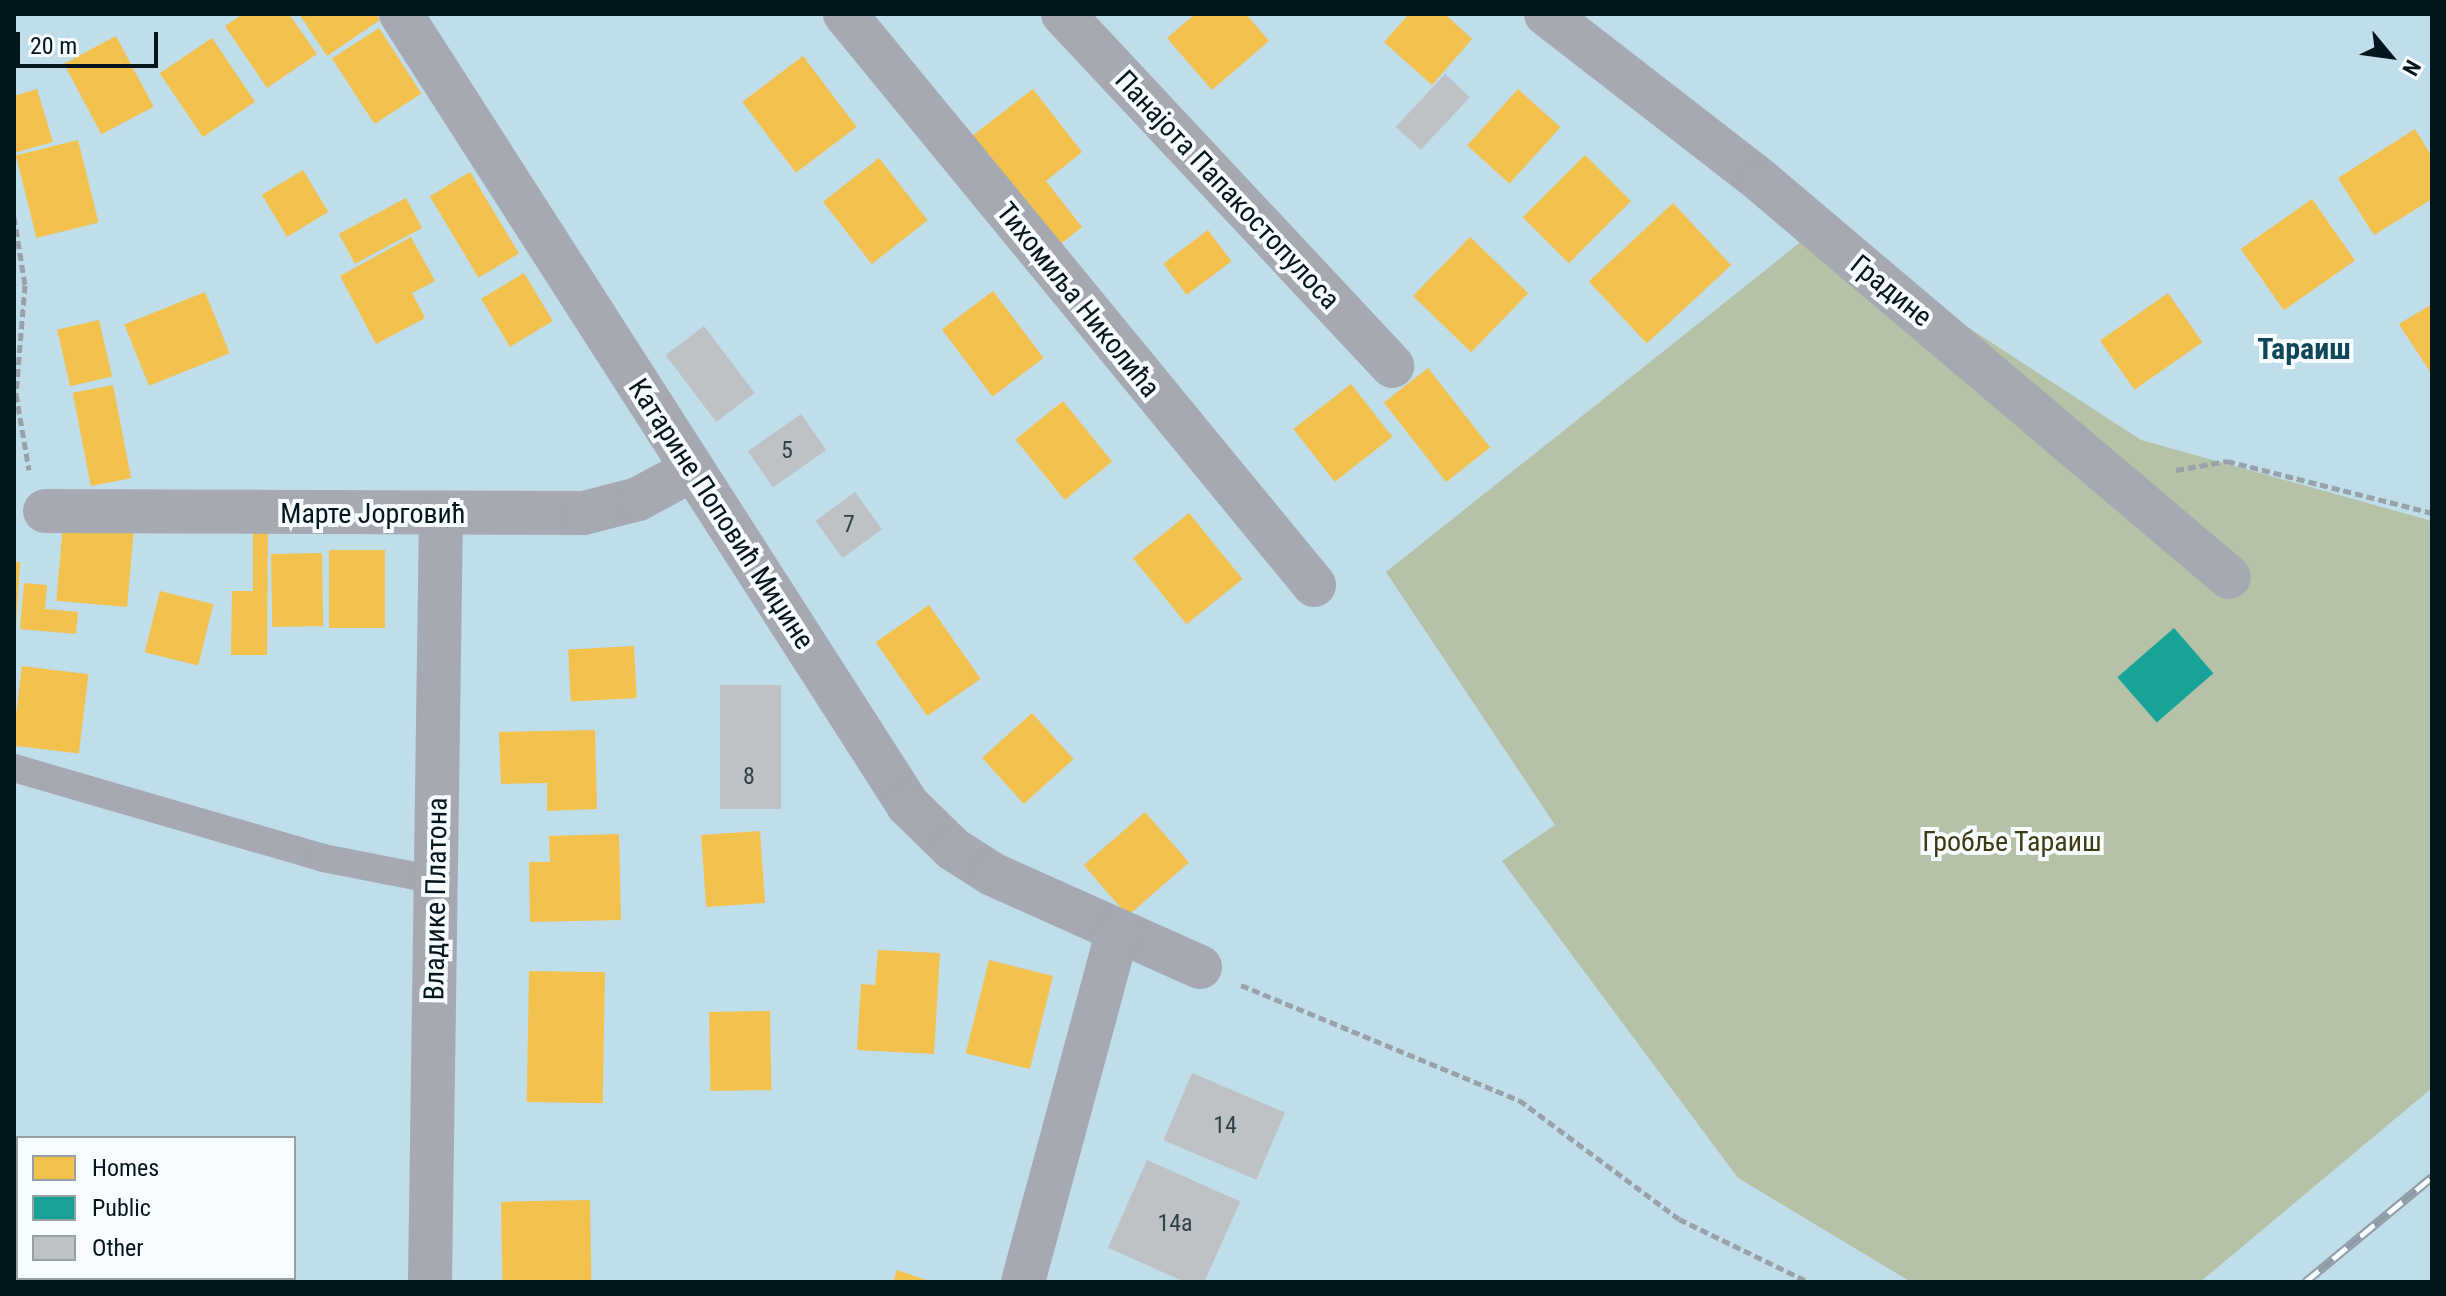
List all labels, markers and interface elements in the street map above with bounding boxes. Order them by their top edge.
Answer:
scale bar [20,16,162,66]
north arrow [2350,16,2430,96]
text: 20 m [30,32,77,60]
text: N [2397,56,2426,80]
street label: Панајота Папакостопулоса [1108,64,1346,316]
street label: Тихомиља Николића [989,196,1167,404]
street label: Градине [1844,248,1938,334]
district label: Тараиш [2257,331,2351,367]
street label: Катарине Поповић Миџине [621,372,821,656]
house number: 5 [781,437,793,465]
street label: Марте Јорговић [280,497,466,531]
house number: 7 [843,511,855,539]
house number: 8 [743,763,755,791]
street label: Владике Платона [417,797,455,1001]
park label: Гробље Тараиш [1922,825,2102,859]
house number: 14 [1213,1112,1237,1140]
legend [16,1136,296,1280]
text: Homes [92,1154,159,1182]
text: Public [92,1194,151,1222]
house number: 14a [1157,1210,1193,1238]
text: Other [92,1234,144,1262]

